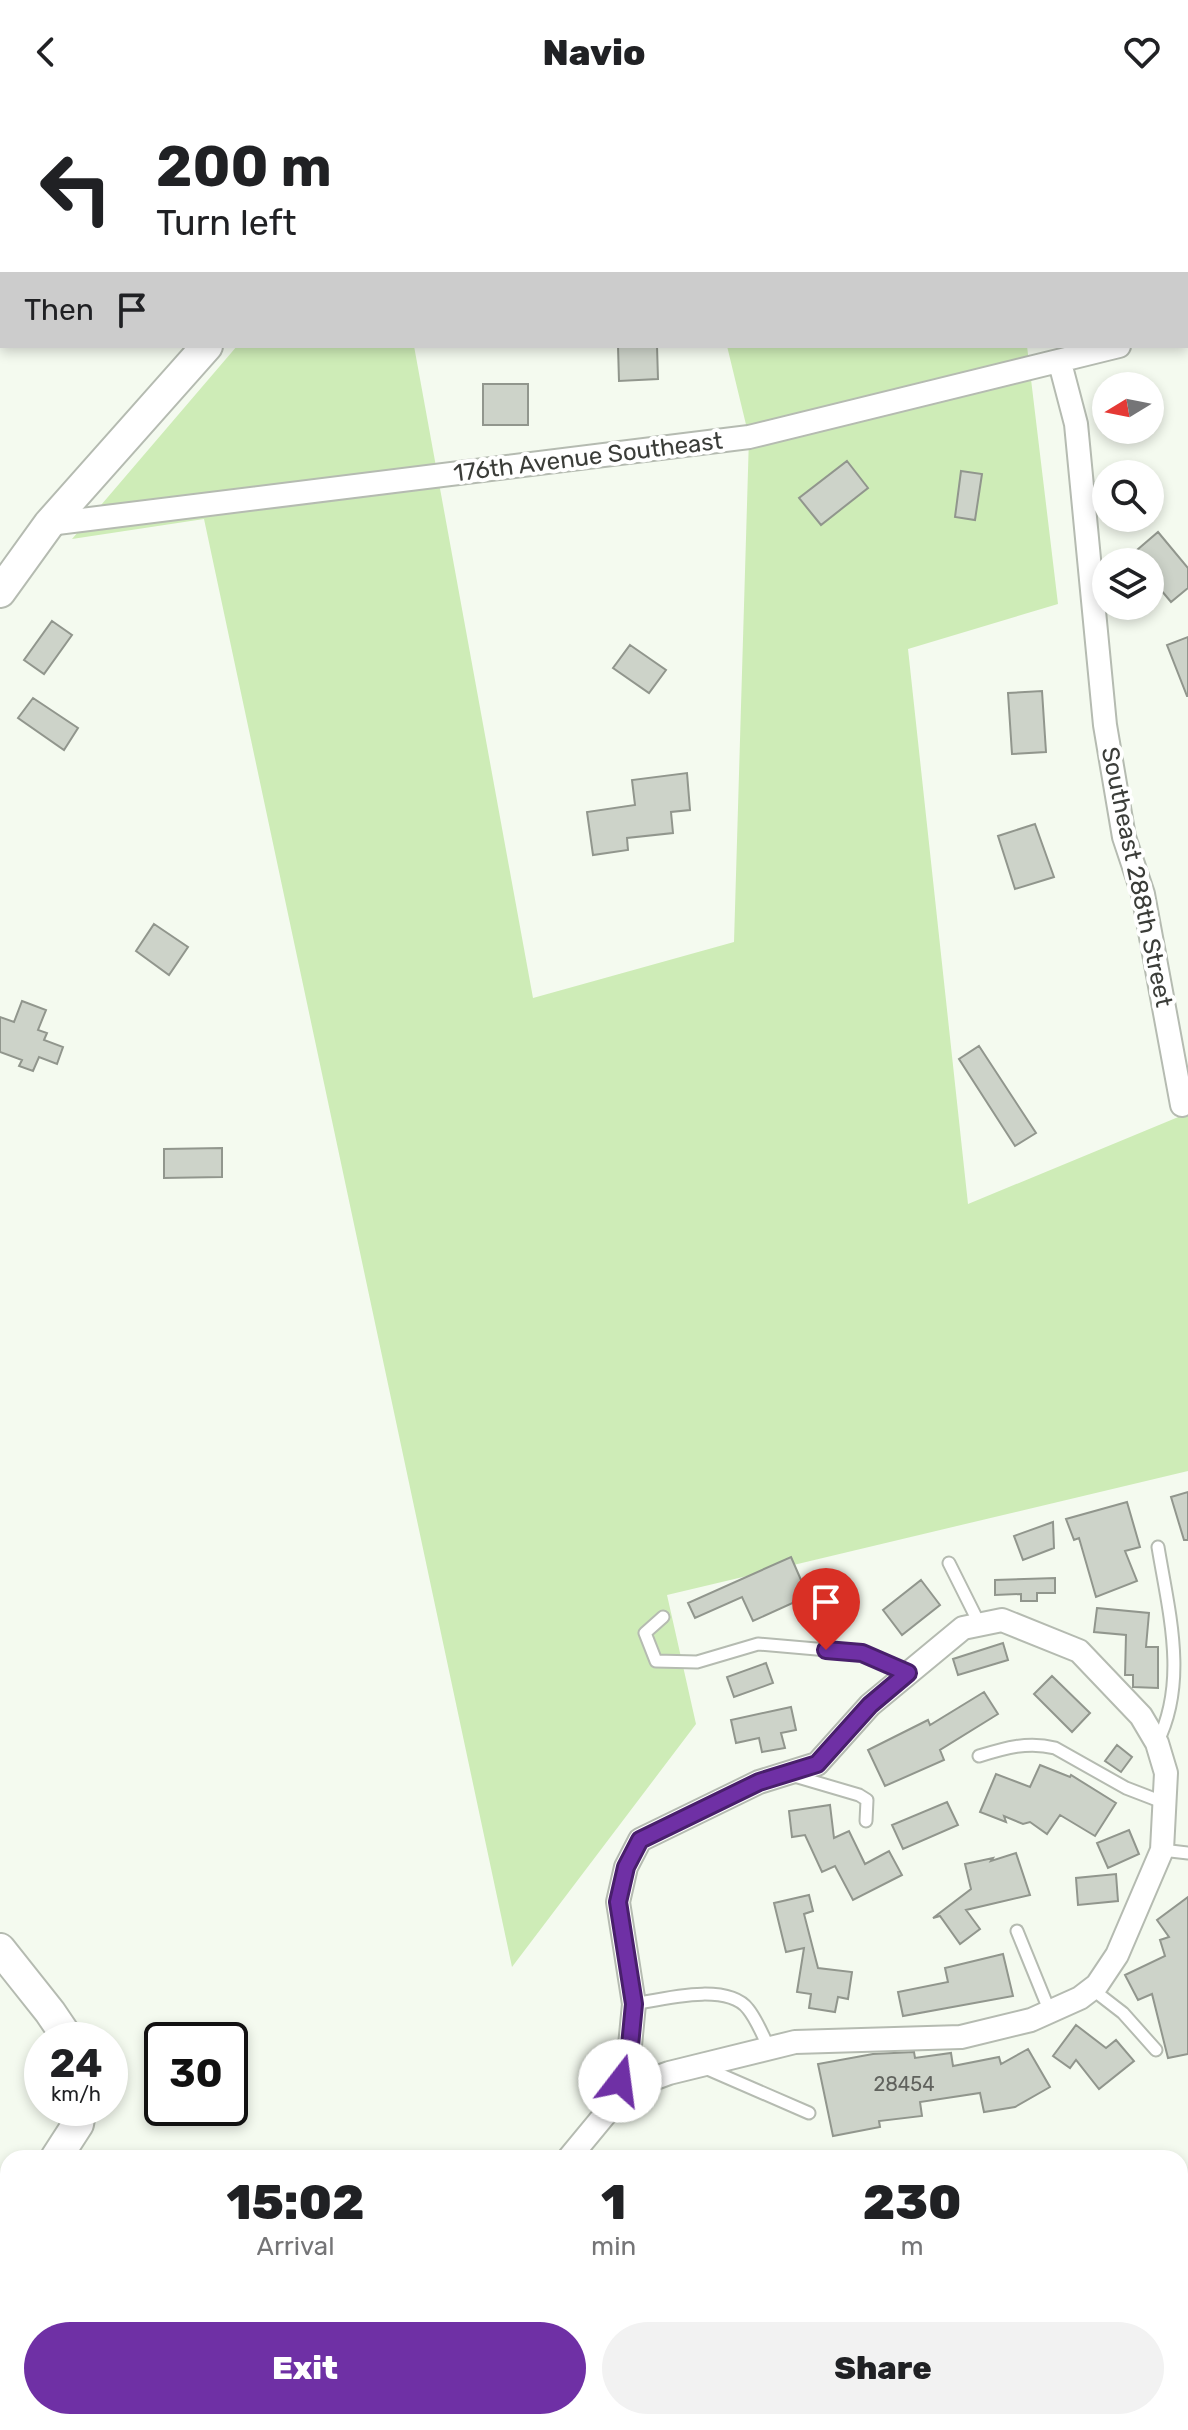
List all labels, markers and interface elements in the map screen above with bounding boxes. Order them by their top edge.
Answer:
icon: back [24,30,68,74]
icon: heart [1120,30,1164,74]
text: Navio [543,31,646,74]
text: 200 m [156,134,332,200]
icon: left [24,136,128,240]
text: Turn left [156,201,297,244]
icon: arrive [110,288,154,332]
text: Then [24,292,94,328]
north arrow [1092,372,1164,444]
map controls [1092,372,1164,620]
street label: 176th Avenue Southeast [452,427,724,487]
button: search [1092,460,1164,532]
button: layers [1092,548,1164,620]
street label: Southeast 288th Street [1096,744,1178,1010]
pin [792,1568,860,1650]
icon: arrive [804,1580,848,1624]
speed limit sign: 30 [144,2022,248,2126]
position arrow [578,2039,662,2123]
text: 24 [49,2040,103,2087]
house number: 28454 [873,2072,935,2096]
text: km/h [51,2082,101,2106]
text: 15:02 [226,2174,365,2231]
text: 1 [601,2174,626,2231]
text: 230 [863,2174,962,2231]
text: Arrival [257,2231,335,2262]
text: min [591,2231,636,2262]
text: m [901,2231,924,2262]
button: Exit [24,2322,586,2414]
button: Share [602,2322,1164,2414]

